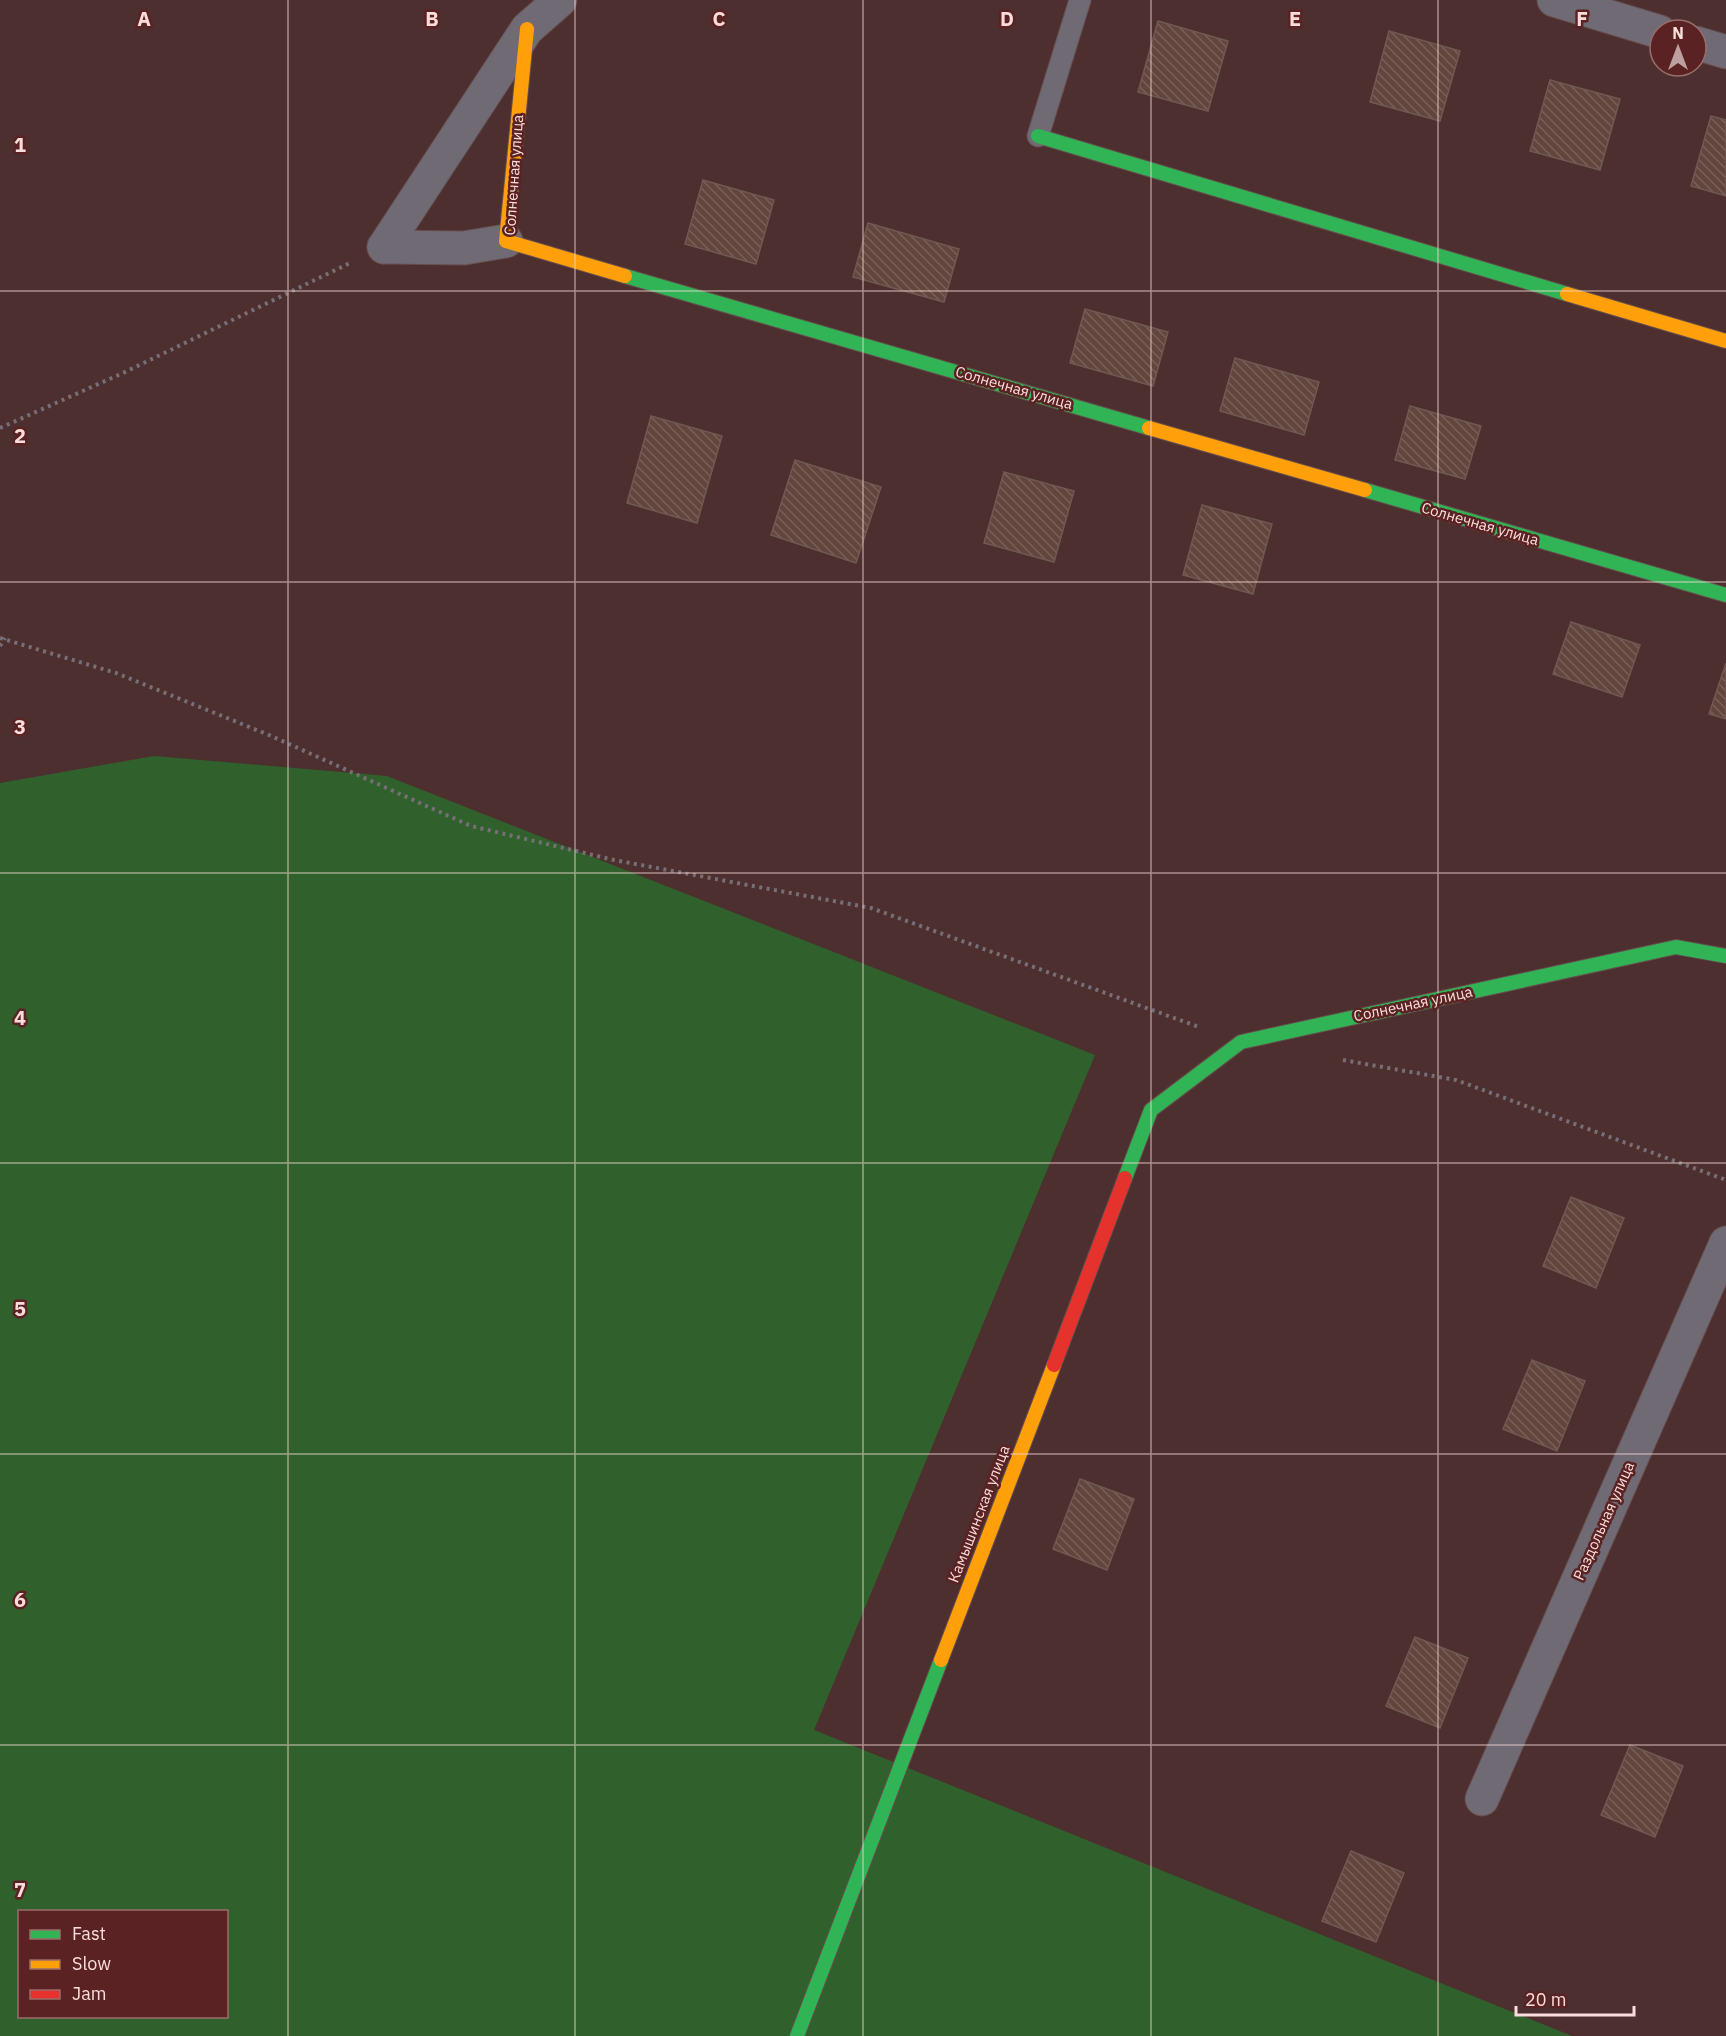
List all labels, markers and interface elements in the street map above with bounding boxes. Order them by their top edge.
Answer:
text: A [137,5,151,32]
text: B [425,5,439,32]
text: C [712,5,726,32]
text: D [1000,5,1014,32]
text: E [1289,5,1301,32]
text: F [1576,5,1588,32]
north arrow [1648,18,1708,78]
text: N [1672,23,1684,43]
street label: Солнечная улица [500,114,527,236]
text: 1 [14,131,26,158]
street label: Солнечная улица [953,362,1075,413]
text: 2 [14,422,26,449]
street label: Солнечная улица [1419,498,1541,549]
text: 3 [14,713,26,740]
street label: Солнечная улица [1352,982,1474,1025]
text: 4 [14,1004,26,1031]
text: 5 [14,1295,26,1322]
street label: Камышинская улица [944,1442,1013,1585]
street label: Раздольная улица [1569,1458,1638,1583]
text: 6 [14,1586,26,1613]
text: 7 [14,1876,26,1903]
legend [18,1910,228,2018]
text: Fast [72,1922,106,1945]
text: Slow [72,1952,111,1975]
scale bar [1516,1979,1634,2017]
text: Jam [72,1982,107,2005]
text: 20 m [1525,1988,1567,2011]

